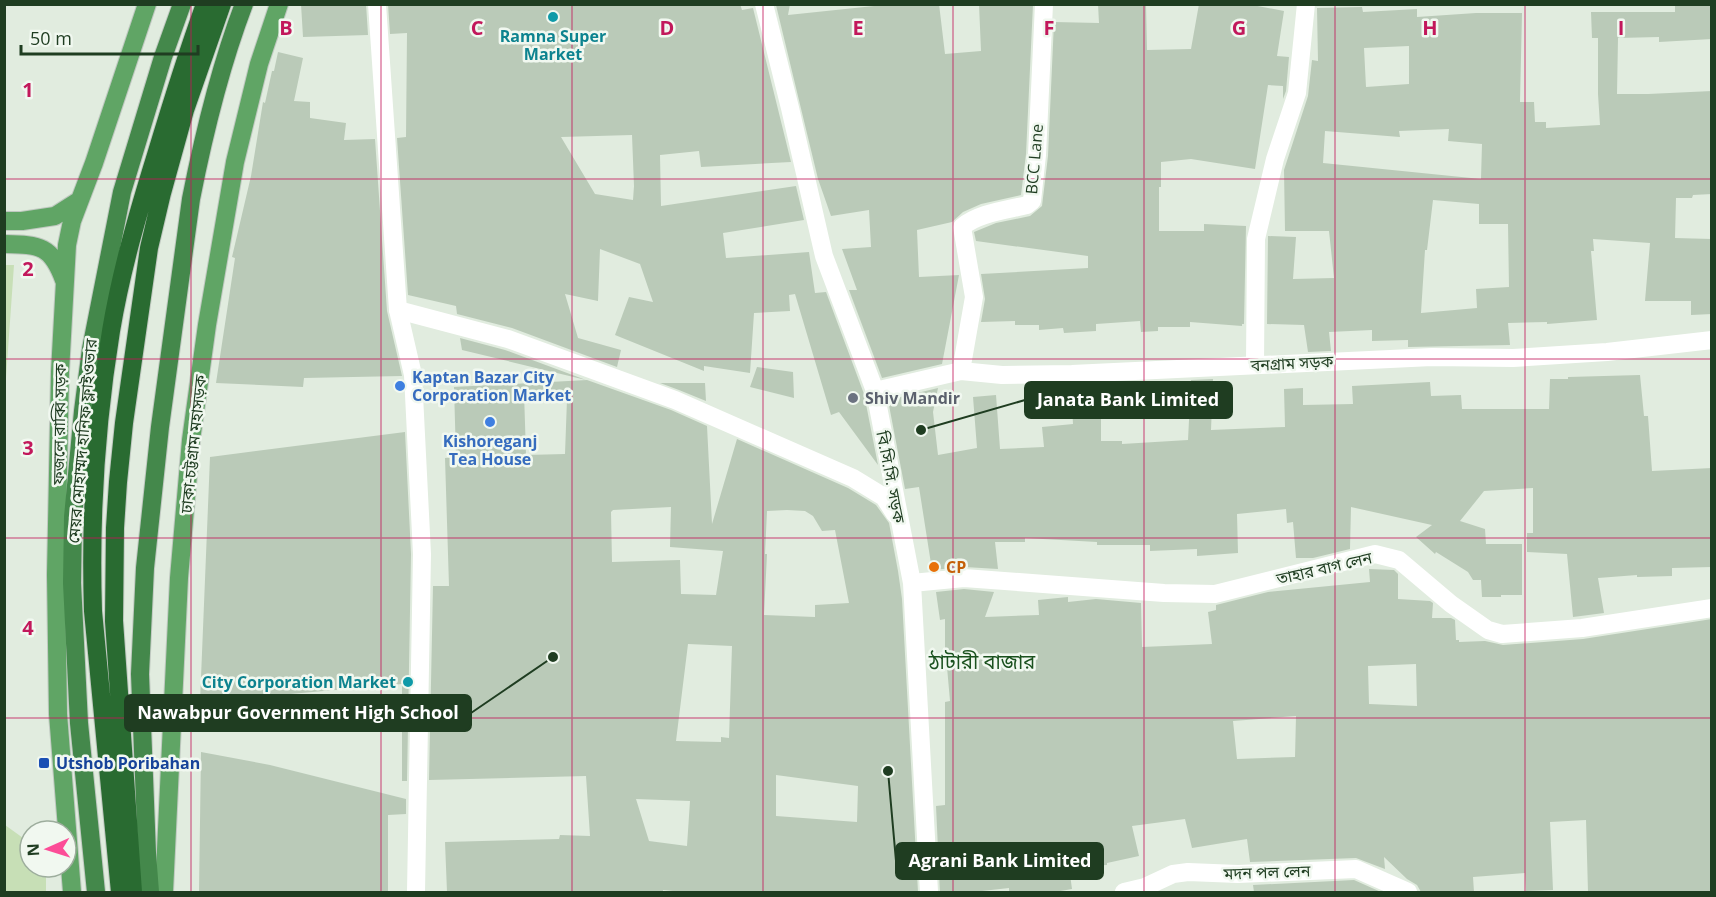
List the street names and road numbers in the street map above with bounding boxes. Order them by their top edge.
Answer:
street label: BCC Lane [1020,123,1048,195]
street label: মেয়র মোহাম্মদ হানিফ ফ্লাইওভার [62,337,102,544]
street label: বনগ্রাম সড়ক [1249,350,1335,376]
street label: ফজলে রাব্বি সড়ক [47,362,71,486]
street label: ঢাকা-চট্টগ্রাম মহাসড়ক [175,373,211,515]
street label: বি.সি.সি. সড়ক [871,428,911,526]
street label: তাহার বাগ লেন [1273,546,1374,590]
street label: মদন পল লেন [1222,859,1311,885]

